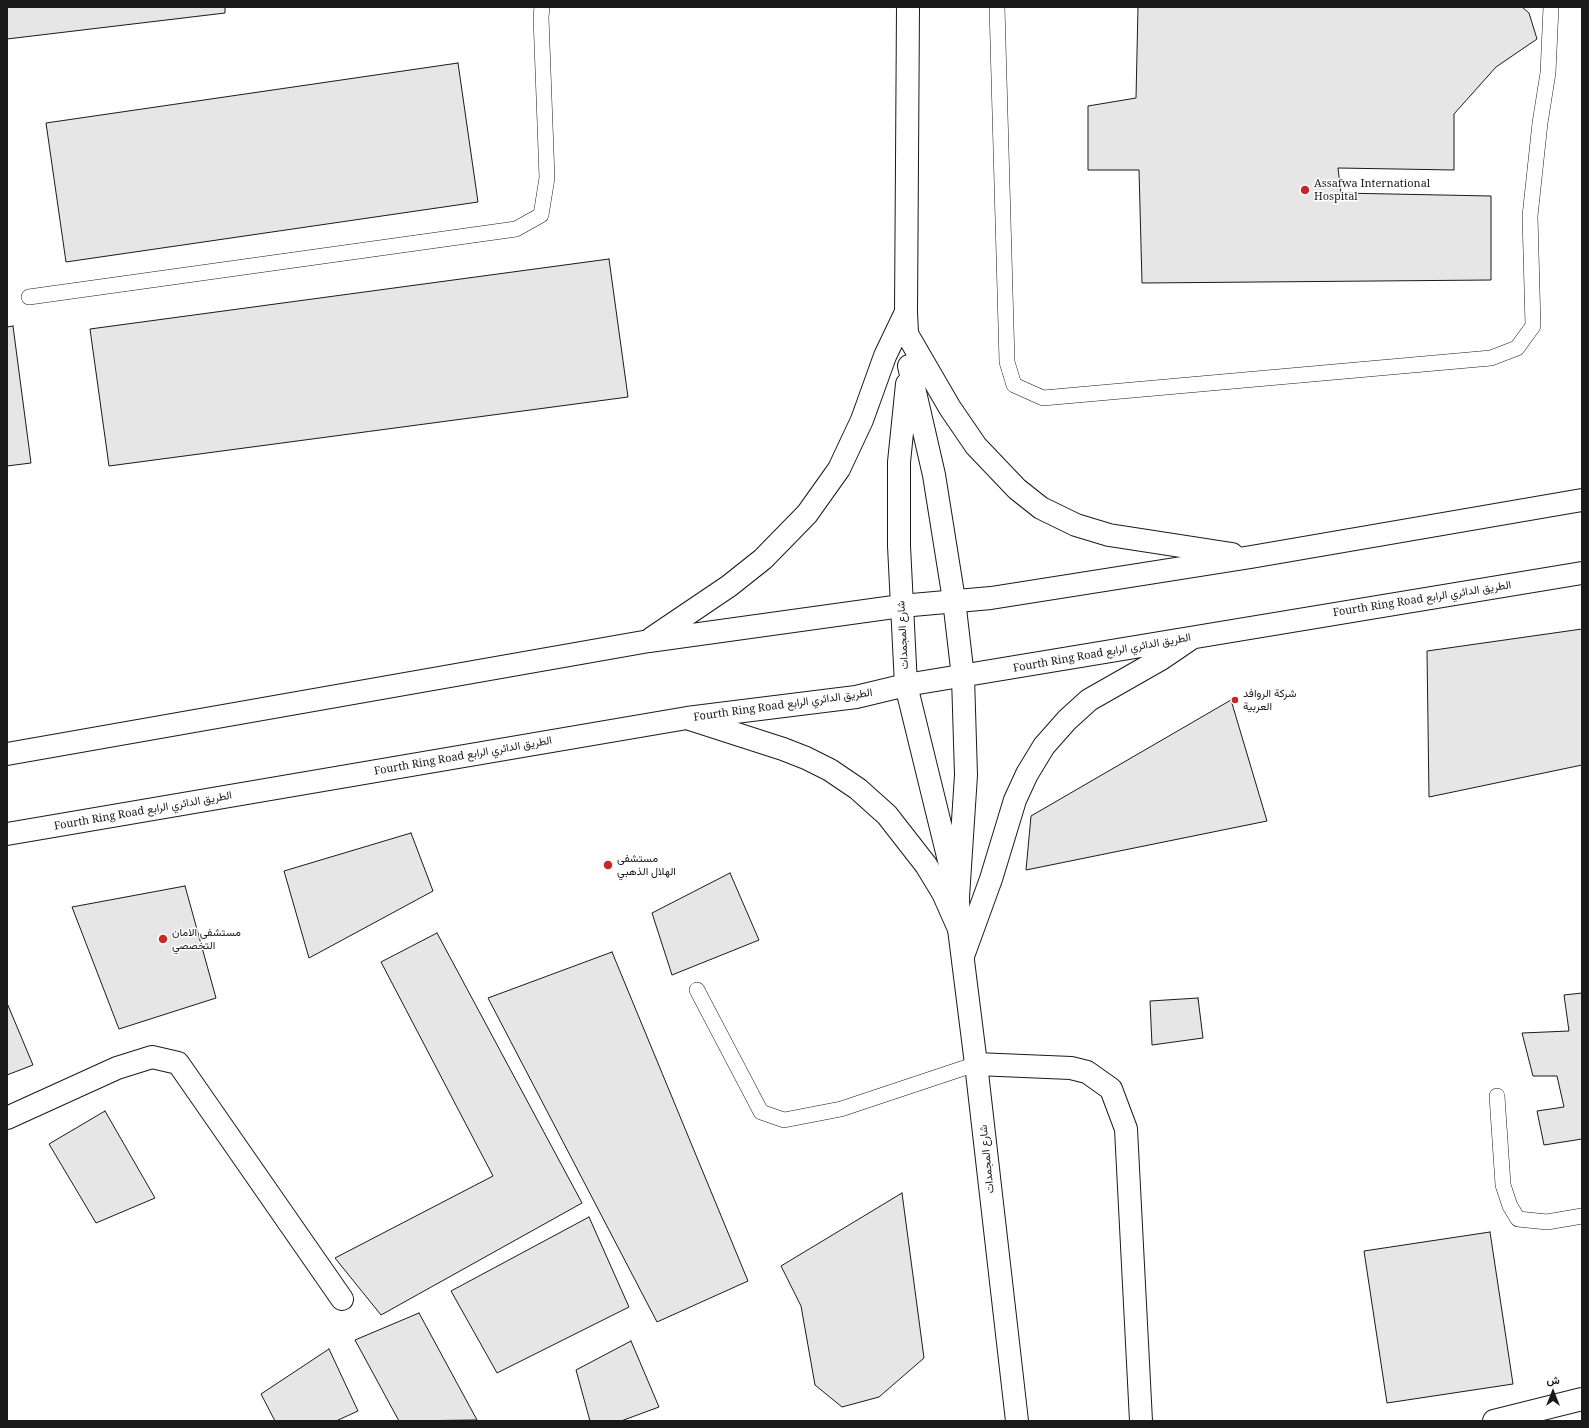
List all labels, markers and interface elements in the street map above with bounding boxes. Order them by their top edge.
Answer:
place label: Assafwa International Hospital [1314,177,1430,203]
marker: Assafwa International Hospital [1299,184,1311,196]
street label: Fourth Ring Road الطريق الدائري الرابع [1332,578,1512,620]
street label: شارع المجمدات [895,600,911,670]
street label: Fourth Ring Road الطريق الدائري الرابع [1012,631,1192,675]
street label: Fourth Ring Road الطريق الدائري الرابع [693,686,873,724]
place label: شركة الروافد العربية [1243,687,1296,713]
marker: شركة الروافد العربية [1230,695,1240,705]
street label: Fourth Ring Road الطريق الدائري الرابع [373,734,553,778]
street label: Fourth Ring Road الطريق الدائري الرابع [53,789,233,833]
place label: مستشفى الهلال الذهبي [617,852,676,878]
marker: مستشفى الهلال الذهبي [602,859,614,871]
place label: مستشفى الامان التخصصي [172,926,241,952]
marker: مستشفى الامان التخصصي [157,933,169,945]
street label: شارع المجمدات [977,1124,997,1194]
north arrow [1533,1372,1573,1412]
text: ش [1546,1372,1560,1387]

